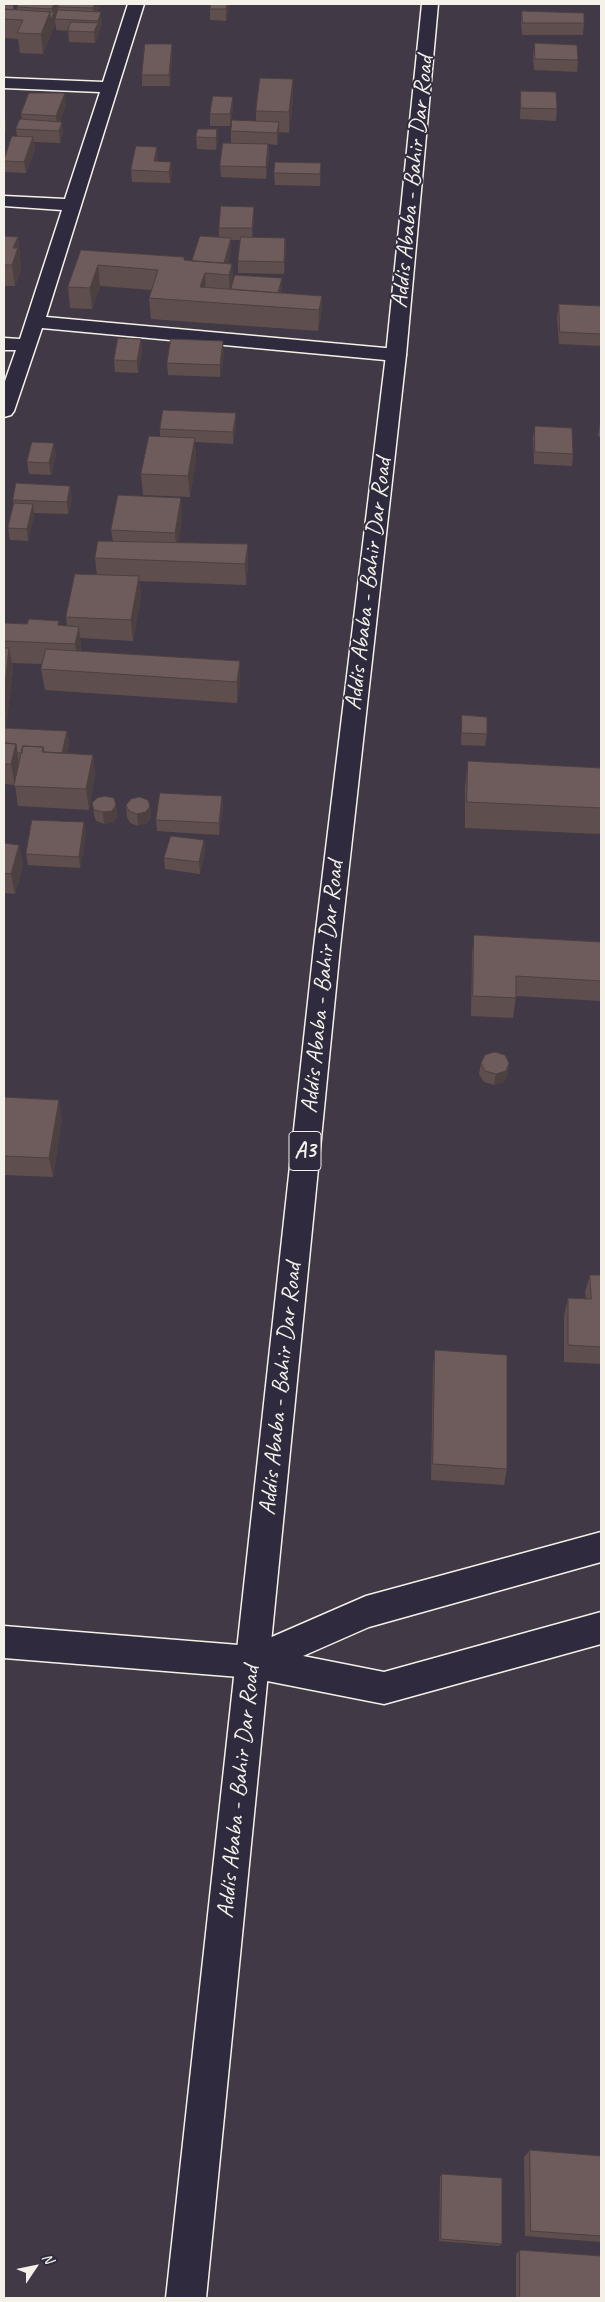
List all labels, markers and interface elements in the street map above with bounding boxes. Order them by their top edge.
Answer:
street label: Addis Ababa - Bahir Dar Road [385,54,441,310]
street label: Addis Ababa - Bahir Dar Road [339,456,399,712]
street label: Addis Ababa - Bahir Dar Road [295,859,351,1115]
road number: A3 [289,1132,321,1170]
street label: Addis Ababa - Bahir Dar Road [253,1261,309,1517]
street label: Addis Ababa - Bahir Dar Road [211,1664,267,1920]
north arrow [10,2242,60,2292]
text: N [38,2250,57,2267]

